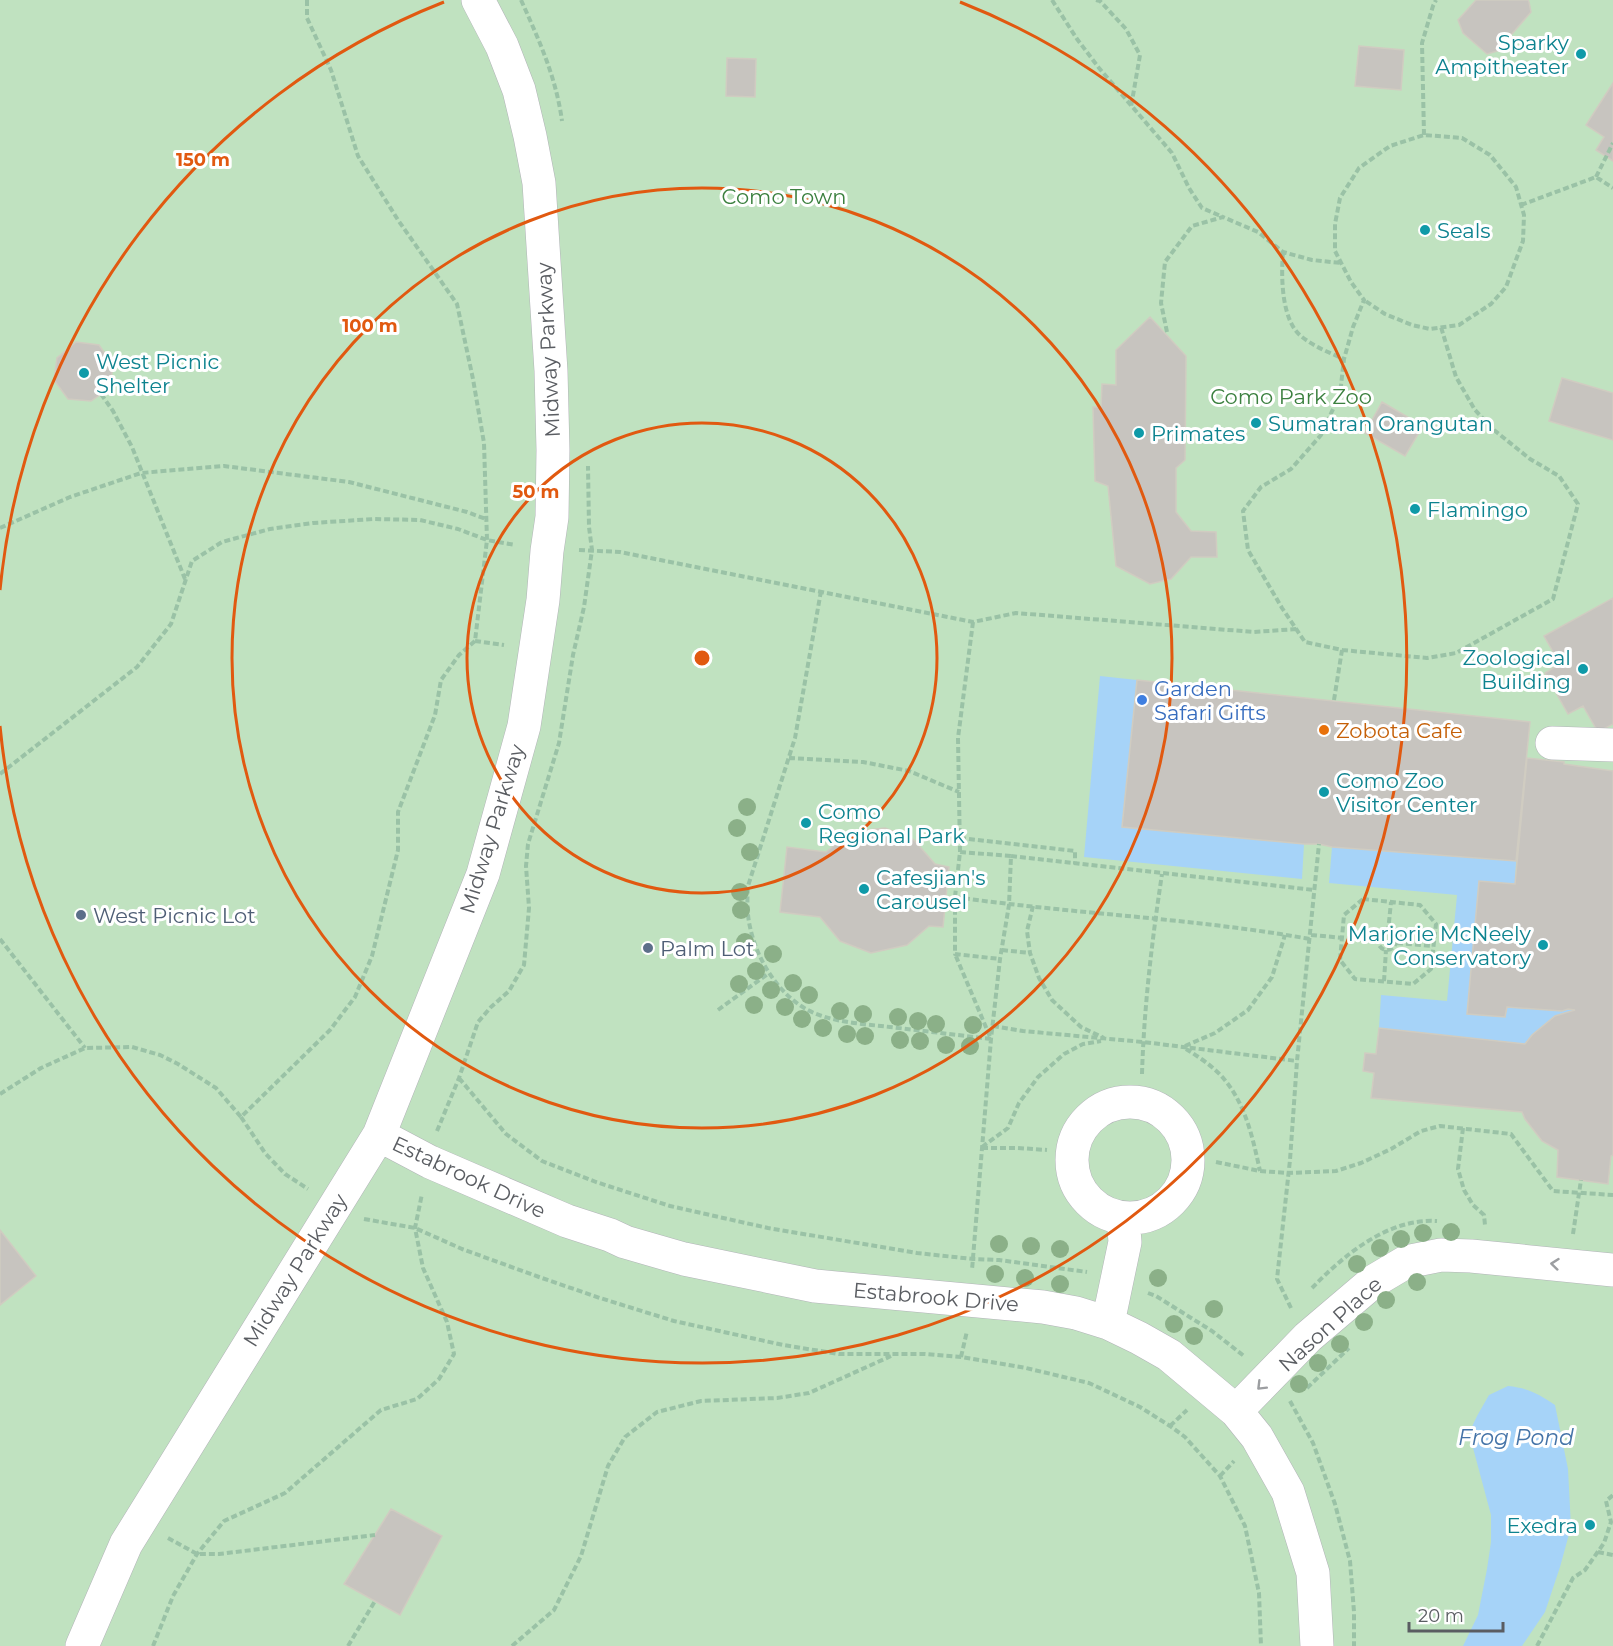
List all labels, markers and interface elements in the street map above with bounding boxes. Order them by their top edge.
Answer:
place label: Sparky Ampitheater [1435,30,1570,79]
marker: Sparky Ampitheater [1574,47,1588,61]
text: 150 m [176,149,230,171]
park label: Como Town [722,184,846,209]
place label: Seals [1437,218,1491,243]
marker: Seals [1418,223,1432,237]
street label: Midway Parkway [531,261,565,438]
text: 100 m [342,315,398,337]
place label: West Picnic Shelter [96,349,219,398]
marker: West Picnic Shelter [77,366,91,380]
park label: Como Park Zoo [1210,384,1372,409]
place label: Sumatran Orangutan [1268,411,1493,436]
marker: Sumatran Orangutan [1249,416,1263,430]
place label: Primates [1151,421,1245,446]
marker: Primates [1132,426,1146,440]
text: 50 m [513,481,559,503]
place label: Flamingo [1427,497,1528,522]
marker: Flamingo [1408,502,1422,516]
place label: Zoological Building [1463,645,1571,694]
centre of rings [692,648,712,668]
marker: Zoological Building [1576,662,1590,676]
place label: Garden Safari Gifts [1154,676,1266,725]
marker: Garden Safari Gifts [1135,693,1149,707]
place label: Zobota Cafe [1336,718,1463,743]
marker: Zobota Cafe [1317,723,1331,737]
street label: Midway Parkway [454,741,530,917]
place label: Como Zoo Visitor Center [1336,768,1477,817]
marker: Como Zoo Visitor Center [1317,785,1331,799]
place label: Como Regional Park [818,799,965,848]
marker: Como Regional Park [799,816,813,830]
place label: Cafesjian's Carousel [876,865,985,914]
marker: Cafesjian's Carousel [857,882,871,896]
place label: West Picnic Lot [93,903,256,928]
marker: West Picnic Lot [74,908,88,922]
place label: Marjorie McNeely Conservatory [1348,921,1532,970]
place label: Palm Lot [660,936,754,961]
marker: Marjorie McNeely Conservatory [1536,938,1550,952]
marker: Palm Lot [641,941,655,955]
street label: Estabrook Drive [388,1131,550,1223]
street label: Midway Parkway [238,1188,352,1351]
one-way arrow [1550,1259,1559,1271]
street label: Nason Place [1273,1271,1387,1377]
street label: Estabrook Drive [852,1277,1020,1317]
one-way arrow [1257,1379,1268,1390]
water label: Frog Pond [1458,1424,1574,1451]
place label: Exedra [1507,1513,1578,1538]
marker: Exedra [1583,1518,1597,1532]
scale bar [1409,1595,1504,1633]
text: 20 m [1418,1605,1464,1627]

